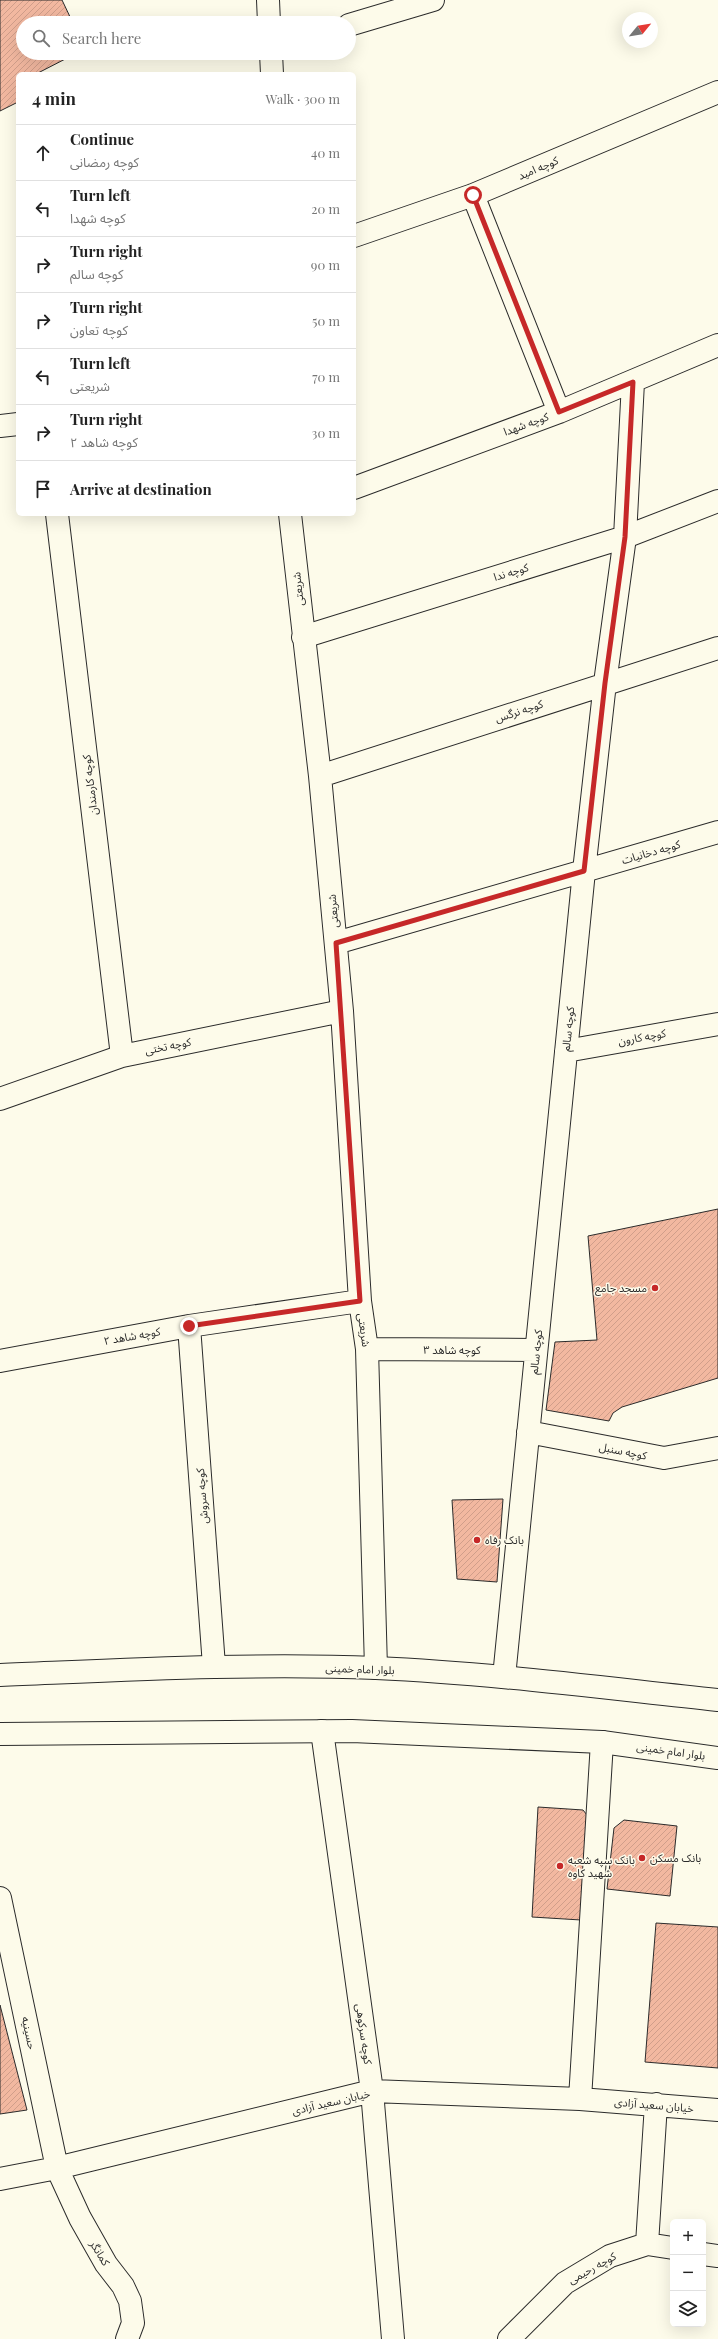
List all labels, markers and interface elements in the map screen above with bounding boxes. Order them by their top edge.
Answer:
north arrow [622,12,658,48]
search box [16,16,356,60]
icon: search [30,27,52,49]
text: Search here [62,28,141,48]
text: 4 min [32,87,76,109]
text: Walk · 300 m [266,90,340,107]
text: Continue [70,129,134,149]
icon: ahead [32,142,54,164]
text: 40 m [311,144,340,161]
street label: کوچه امید [515,152,561,184]
text: کوچه رمضانی [70,153,139,170]
text: Turn left [70,185,131,205]
route start [464,186,482,204]
icon: left [32,198,54,220]
text: 20 m [311,200,340,217]
text: کوچه شهدا [70,209,126,226]
text: Turn right [70,241,143,261]
icon: right [32,254,54,276]
text: 90 m [311,256,340,273]
text: کوچه سالم [70,265,123,282]
text: Turn right [70,297,143,317]
icon: right [32,310,54,332]
text: 50 m [312,312,340,329]
text: کوچه تعاون [70,321,128,338]
text: Turn left [70,353,131,373]
icon: left [32,366,54,388]
text: 70 m [312,368,340,385]
text: شریعتی [70,377,110,394]
street label: کوچه شهدا [501,408,551,440]
text: Turn right [70,409,143,429]
icon: right [32,422,54,444]
text: 30 m [312,424,340,441]
text: کوچه شاهد ۲ [70,433,138,450]
icon: arrive [32,478,54,500]
text: Arrive at destination [70,479,212,499]
street label: کوچه ندا [492,559,531,585]
street label: شریعتی [288,571,307,607]
street label: کوچه نرگس [493,696,546,726]
street label: کوچه کارمندان [78,753,102,816]
street label: کوچه دخانیات [620,836,683,868]
street label: شریعتی [324,893,342,929]
street label: کوچه سالم [558,1005,579,1052]
street label: کوچه کارون [617,1025,668,1049]
street label: کوچه تختی [144,1034,193,1058]
place label: مسجد جامع [595,1280,647,1296]
marker: مسجد جامع [650,1283,660,1293]
street label: شریعتی [355,1312,374,1348]
route end [180,1317,198,1335]
street label: کوچه شاهد ۲ [102,1323,162,1349]
street label: کوچه سالم [526,1328,547,1375]
street label: کوچه شاهد ۳ [423,1342,481,1358]
street label: کوچه سنبل [598,1439,649,1464]
street label: کوچه سروش [192,1467,212,1524]
place label: بانک رفاه [485,1532,524,1547]
marker: بانک رفاه [472,1535,482,1545]
street label: بلوار امام خمینی [325,1660,395,1678]
street label: بلوار امام خمینی [636,1738,706,1764]
place label: بانک مسکن [650,1850,701,1865]
place label: بانک سپه شعبه شهید کاوه [568,1852,635,1880]
marker: بانک مسکن [637,1853,647,1863]
marker: بانک سپه شعبه شهید کاوه [555,1861,565,1871]
street label: کوچه سرکوهی [352,2003,376,2066]
street label: حسینیه [19,2015,40,2051]
street label: خیابان سعید آزادی [290,2085,372,2118]
street label: خیابان سعید آزادی [614,2094,695,2116]
map controls [670,2219,706,2327]
button: + [670,2219,706,2255]
street label: کمانگر [87,2236,114,2269]
street label: کوچه رحیمی [565,2248,619,2288]
button: − [670,2255,706,2291]
button: layers [670,2291,706,2327]

